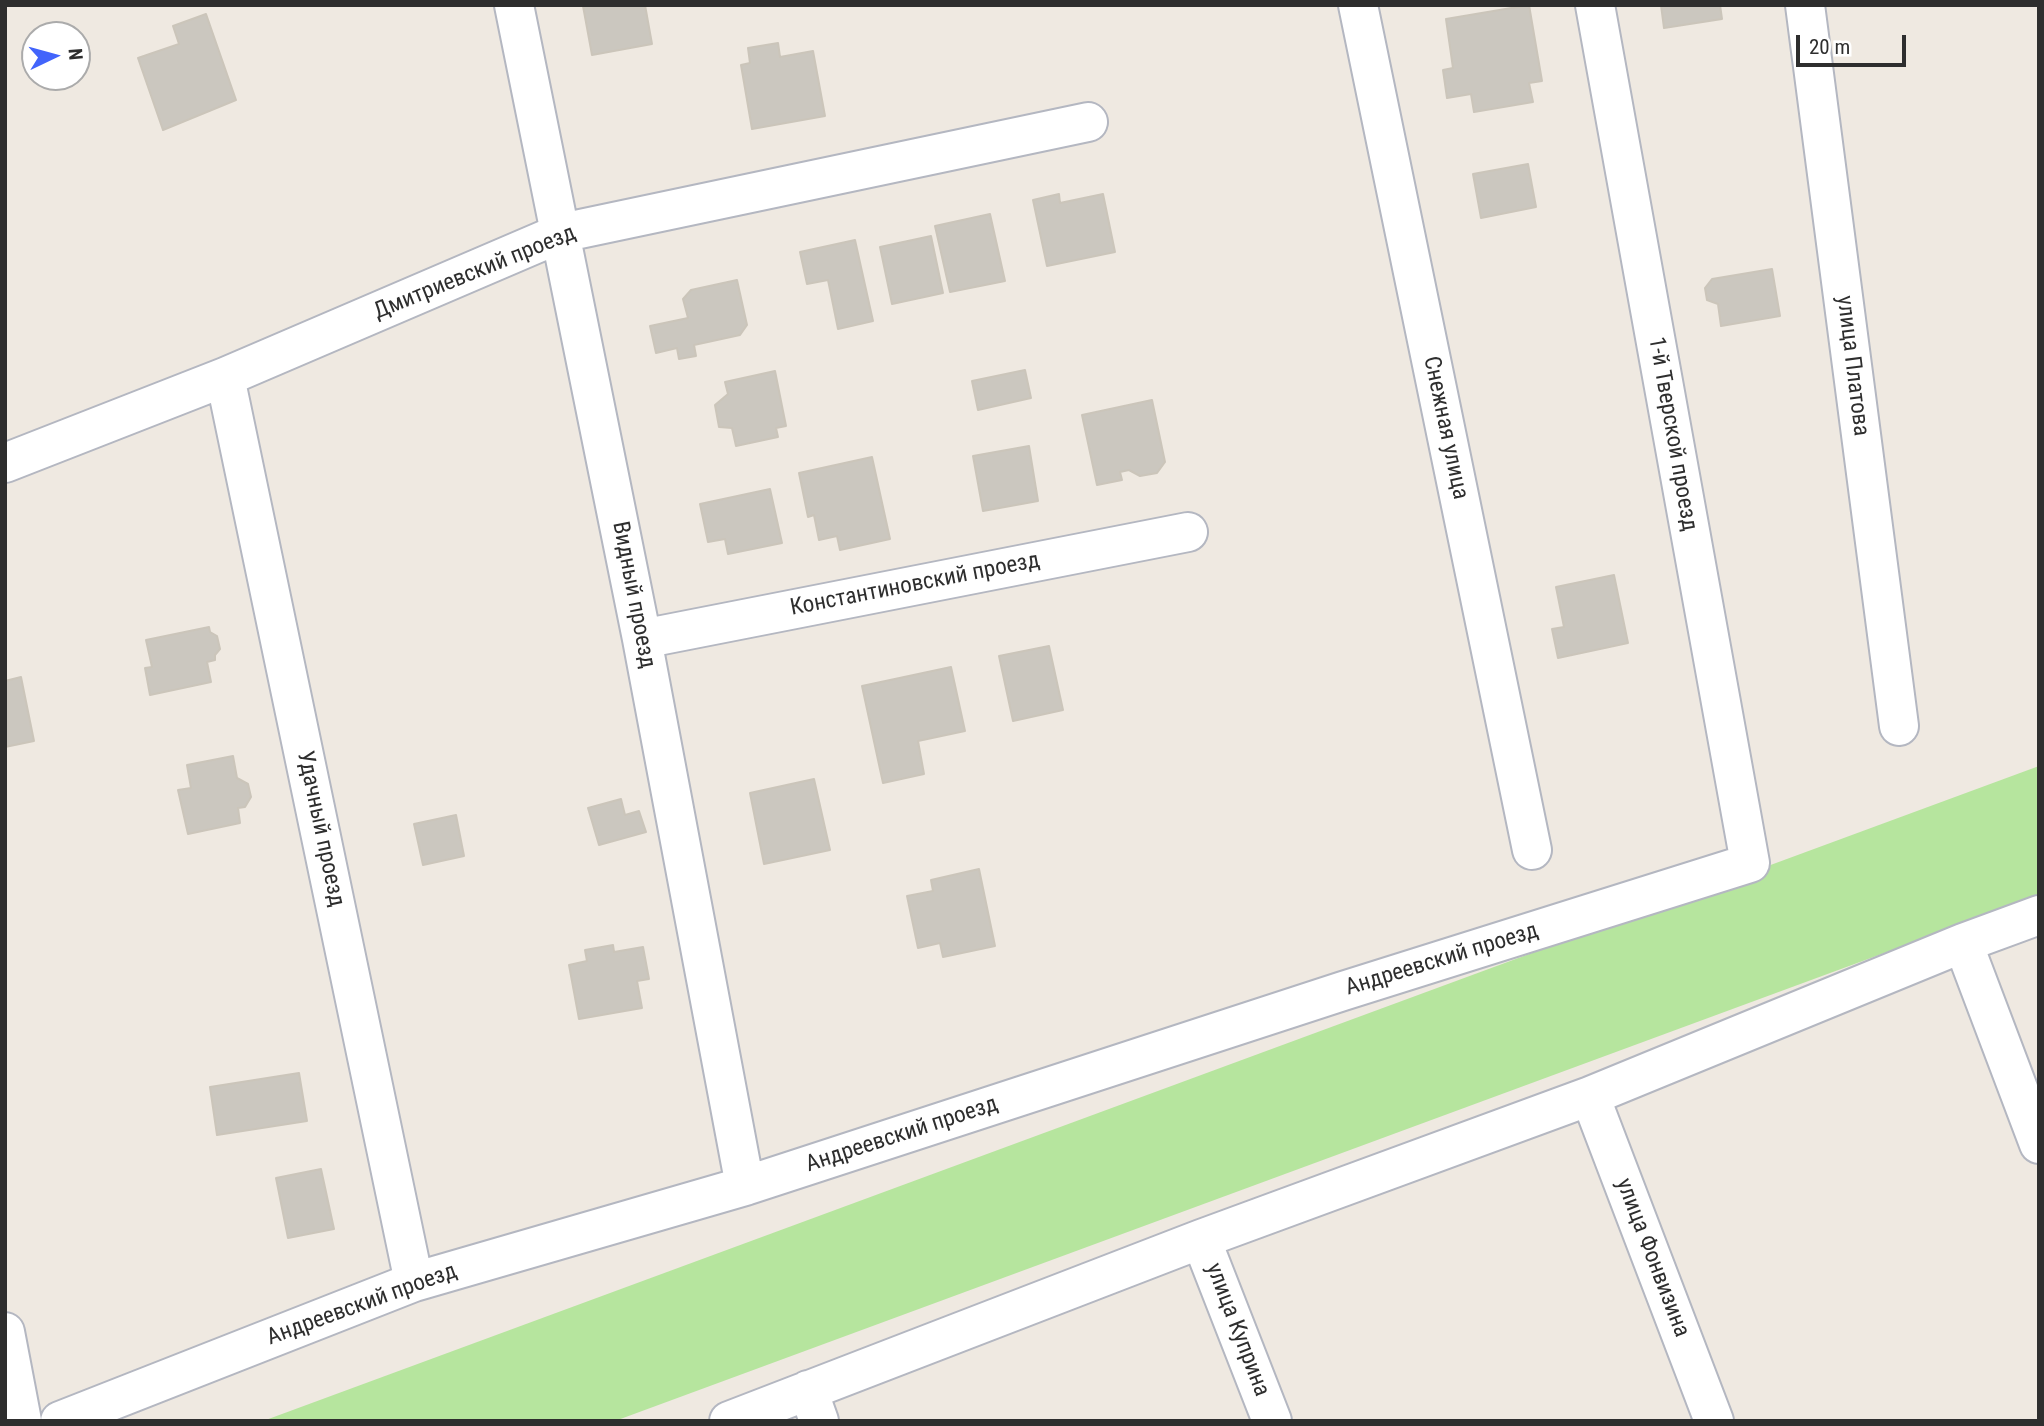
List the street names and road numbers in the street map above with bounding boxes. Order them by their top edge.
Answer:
street label: Дмитриевский проезд [370,220,580,326]
street label: улица Платова [1830,294,1874,438]
street label: 1-й Тверской проезд [1641,335,1703,533]
street label: Снежная улица [1416,354,1474,502]
street label: Видный проезд [605,519,661,671]
street label: Константиновский проезд [788,547,1042,623]
street label: Удачный проезд [290,749,350,909]
street label: Андреевский проезд [1342,918,1542,1002]
street label: Андреевский проезд [803,1091,1001,1179]
street label: улица Фонвизина [1609,1175,1695,1341]
street label: Андреевский проезд [263,1258,461,1352]
street label: улица Куприна [1199,1259,1275,1401]

